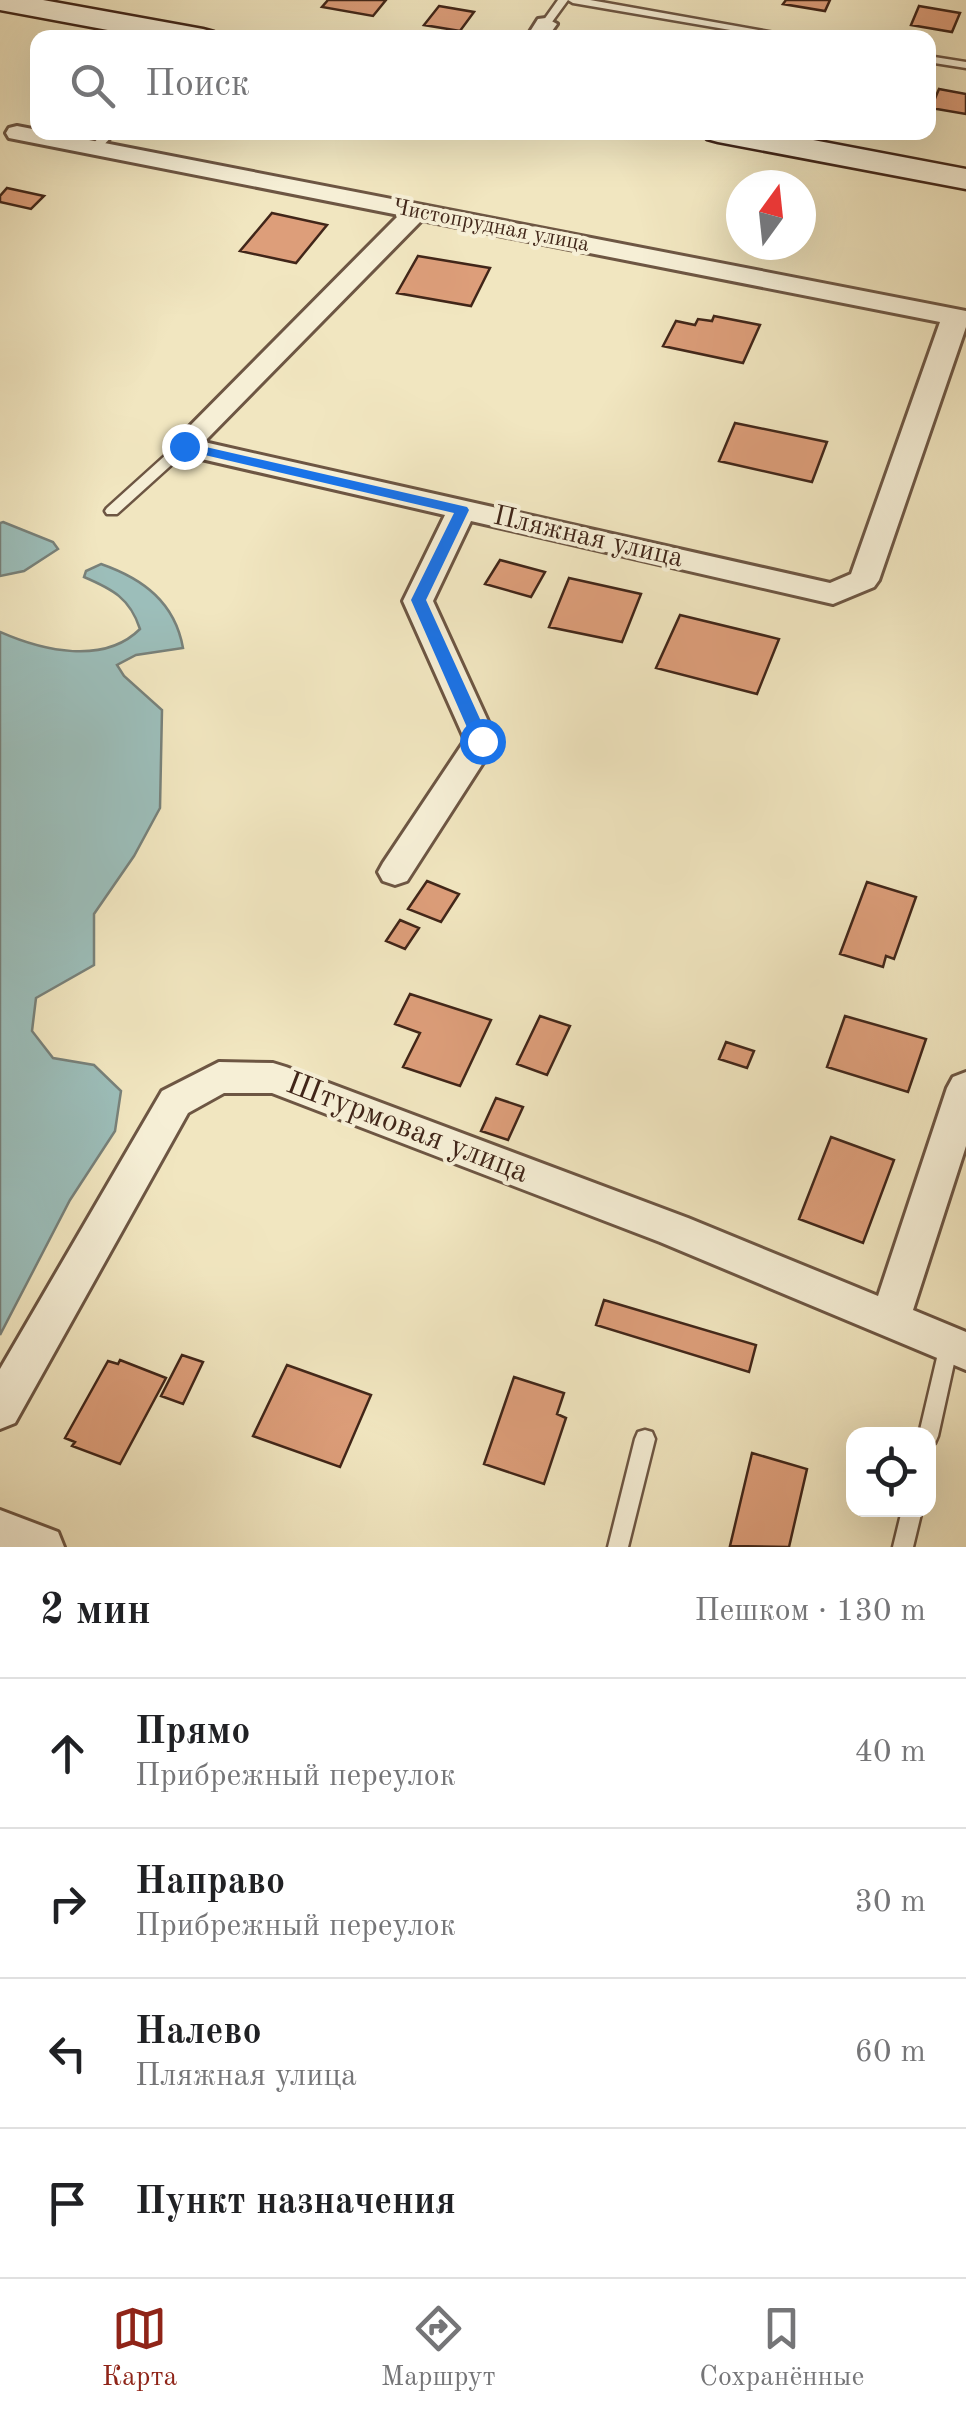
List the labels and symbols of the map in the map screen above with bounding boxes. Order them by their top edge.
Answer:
north arrow [726,170,816,260]
street label: Чистопрудная улица [391,196,591,256]
route end [162,424,208,470]
street label: Пляжная улица [490,503,686,574]
route start [460,719,506,765]
street label: Штурмовая улица [281,1068,533,1190]

